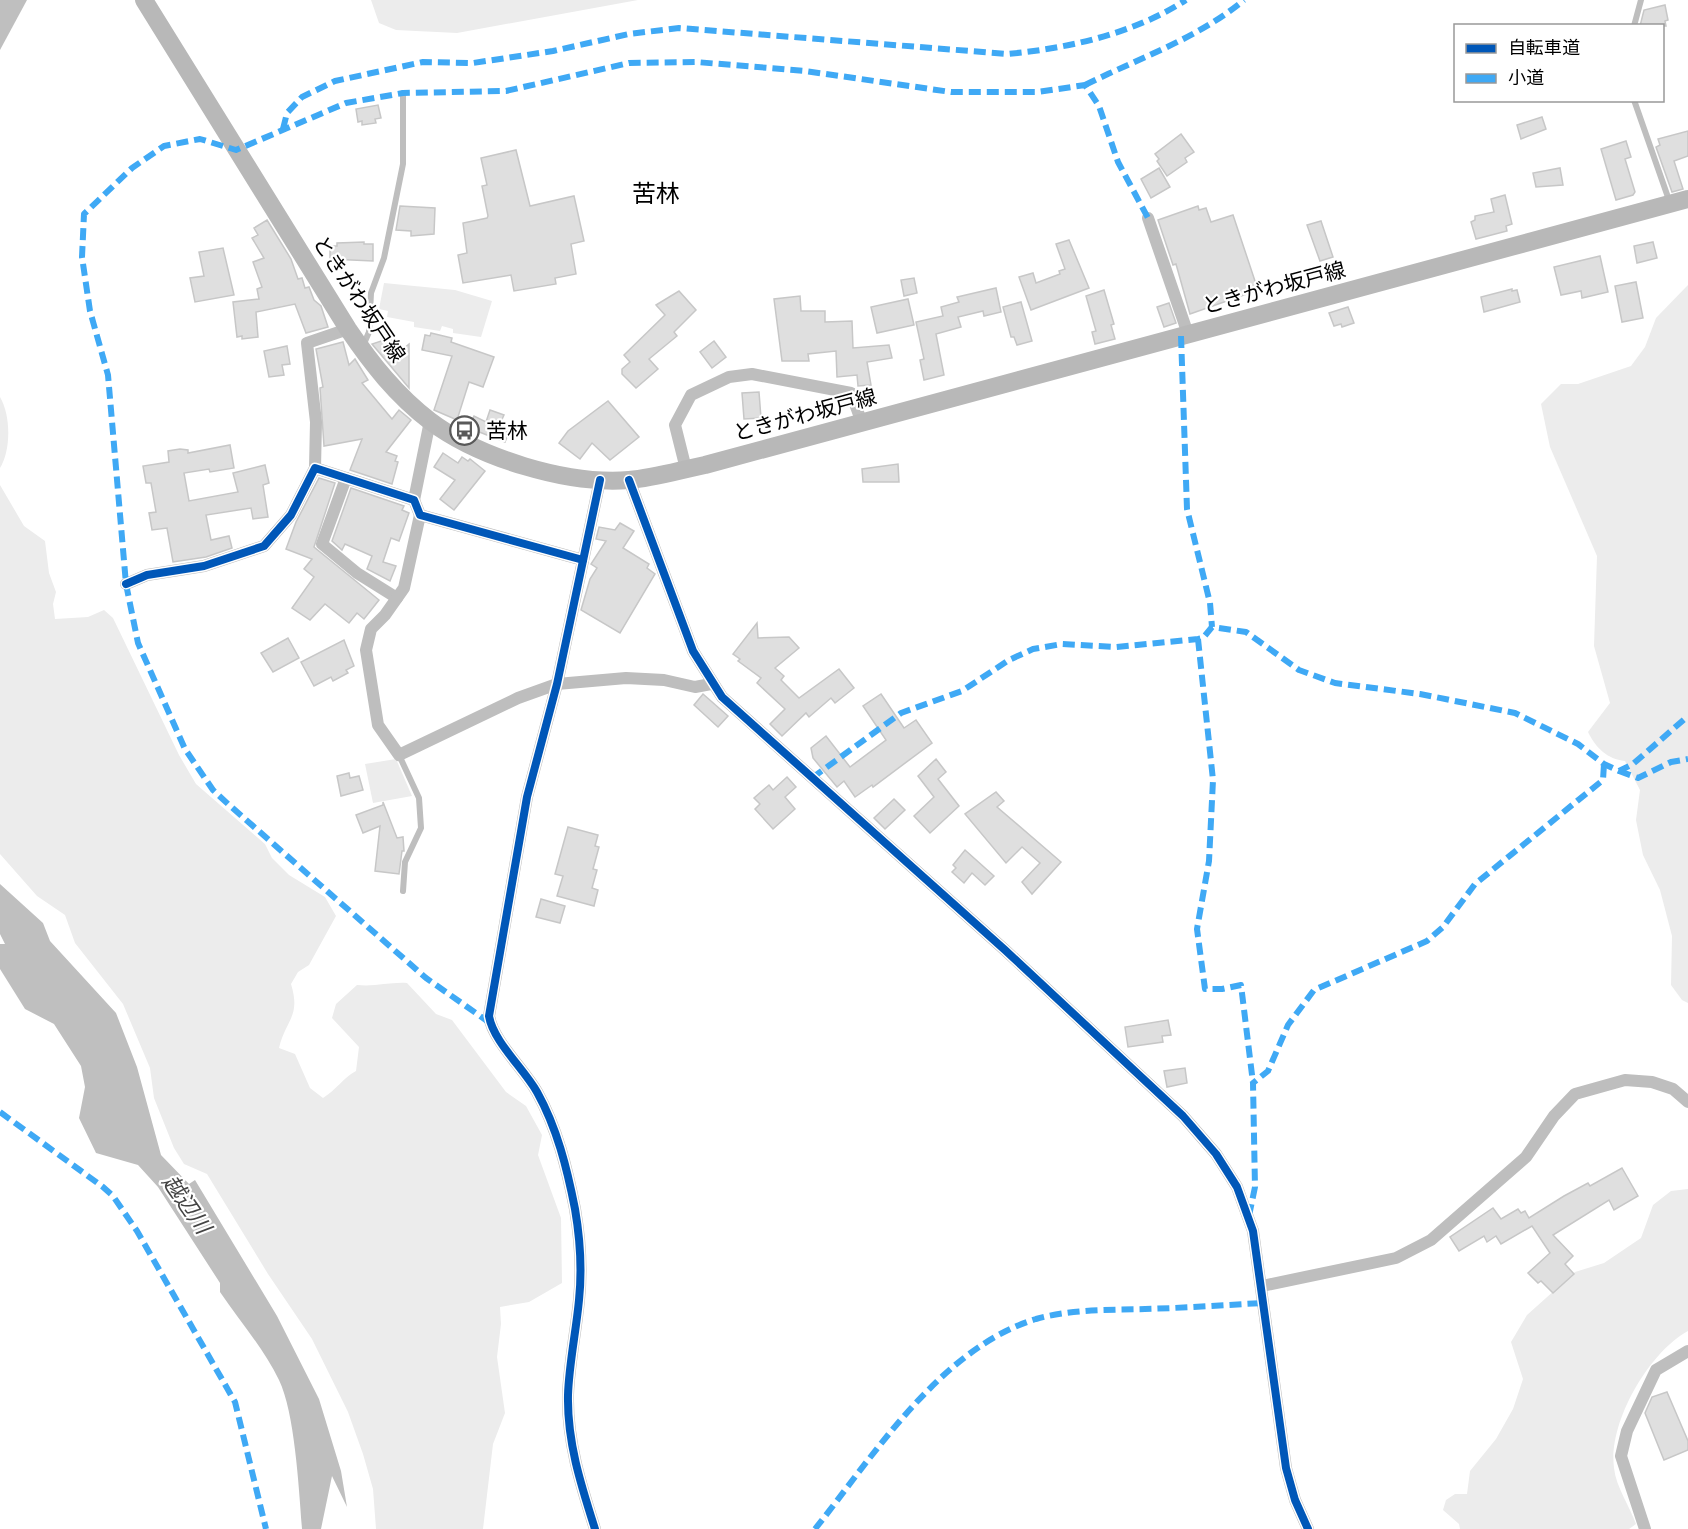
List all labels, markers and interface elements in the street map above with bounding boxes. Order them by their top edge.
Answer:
legend [1454,24,1664,102]
text: 自転車道 [1508,38,1580,58]
text: 小道 [1508,68,1544,88]
district label: 苦林 [632,180,680,207]
street label: ときがわ坂戸線 [309,231,410,366]
street label: ときがわ坂戸線 [1200,257,1348,318]
street label: ときがわ坂戸線 [731,384,879,445]
bus stop icon: 苦林 [449,415,481,447]
place label: 苦林 [486,419,528,442]
water label: 越辺川 [157,1170,217,1240]

